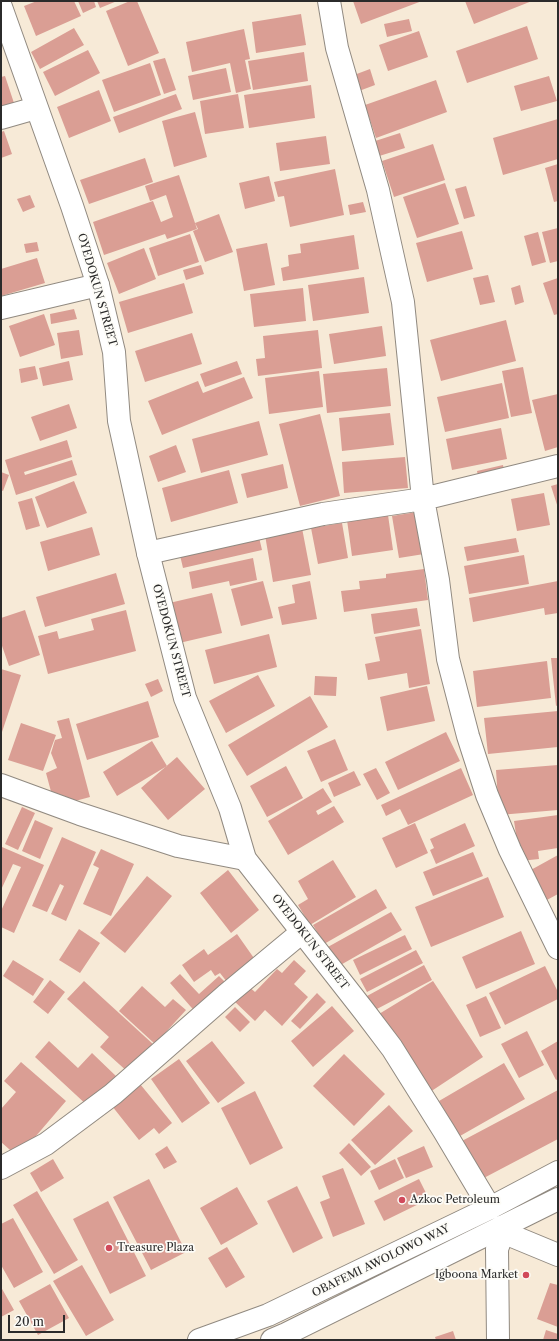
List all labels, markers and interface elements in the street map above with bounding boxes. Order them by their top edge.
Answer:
street label: OYEDOKUN STREET [74,232,120,348]
street label: OYEDOKUN STREET [149,583,193,699]
street label: OYEDOKUN STREET [269,892,351,992]
place label: Azkoc Petroleum [410,1193,500,1207]
marker: Azkoc Petroleum [397,1195,407,1205]
street label: OBAFEMI AWOLOWO WAY [310,1222,452,1300]
place label: Treasure Plaza [117,1241,194,1255]
marker: Treasure Plaza [104,1243,114,1253]
place label: Igboona Market [435,1268,518,1282]
marker: Igboona Market [521,1270,531,1280]
scale bar [10,1307,67,1333]
text: 20 m [15,1314,44,1329]

